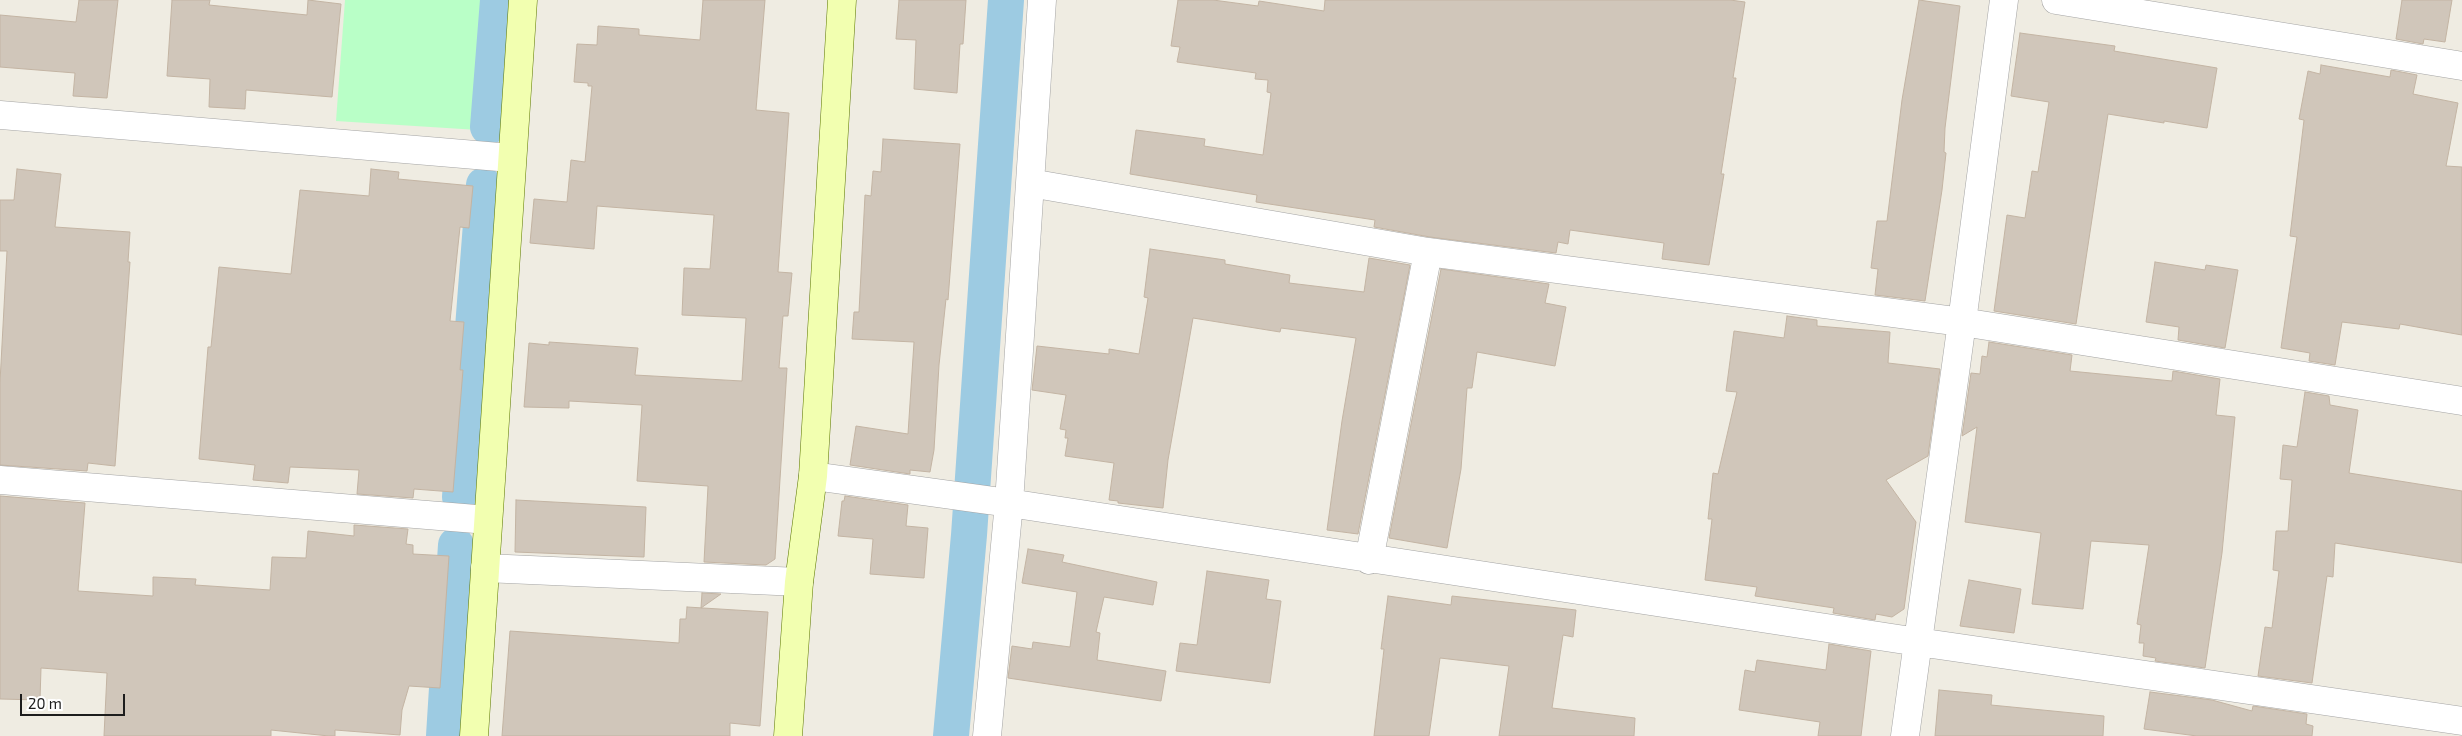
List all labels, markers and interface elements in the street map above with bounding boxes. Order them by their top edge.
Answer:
scale bar [22,684,128,716]
text: 20 m [28,694,62,712]

